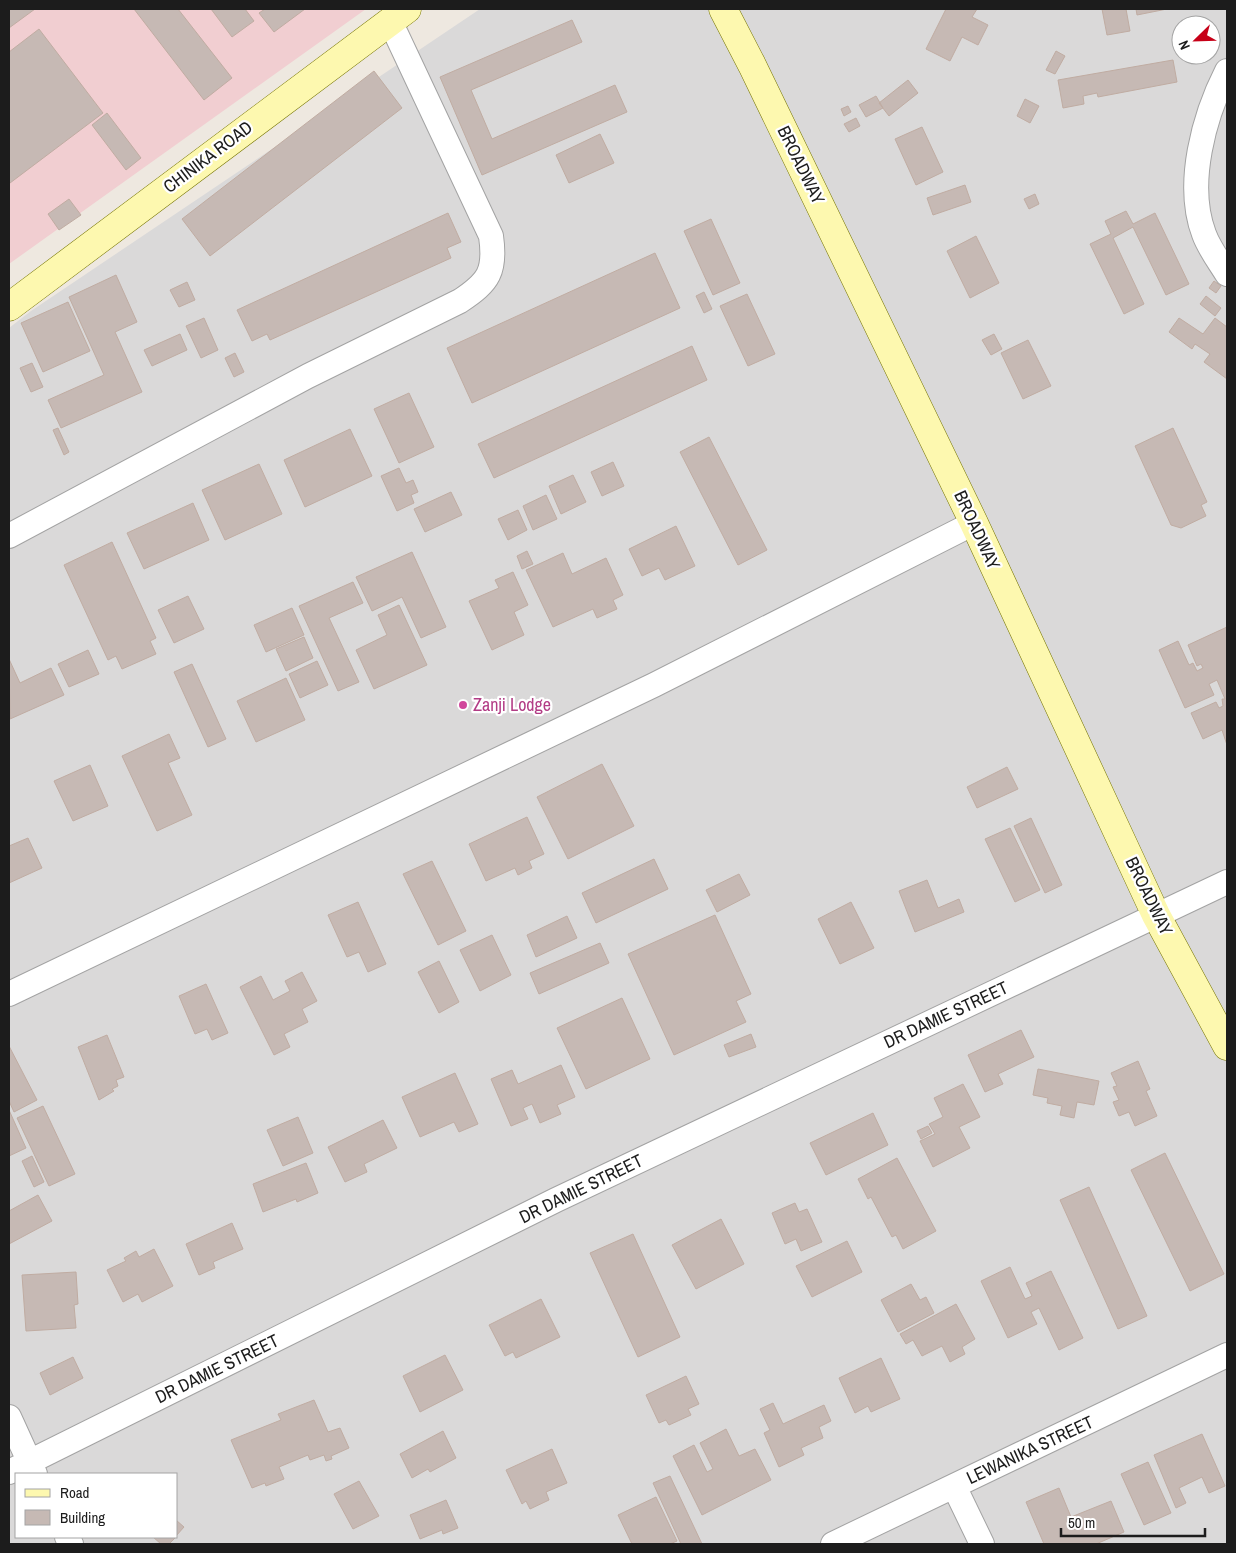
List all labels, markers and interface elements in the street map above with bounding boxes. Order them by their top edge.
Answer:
north arrow [1171,15,1221,65]
text: N [1174,38,1194,52]
street label: CHINIKA ROAD [158,115,257,198]
street label: BROADWAY [772,121,831,208]
street label: BROADWAY [948,486,1007,573]
place label: Zanji Lodge [473,692,551,717]
marker: Zanji Lodge [457,699,469,711]
street label: BROADWAY [1120,852,1179,939]
street label: DR DAMIE STREET [880,975,1012,1054]
street label: DR DAMIE STREET [515,1148,647,1229]
street label: DR DAMIE STREET [151,1328,283,1409]
street label: LEWANIKA STREET [962,1409,1097,1490]
legend [15,1473,178,1538]
text: Road [60,1482,89,1503]
scale bar [1061,1506,1205,1538]
text: Building [60,1507,105,1528]
text: 50 m [1068,1512,1095,1533]

